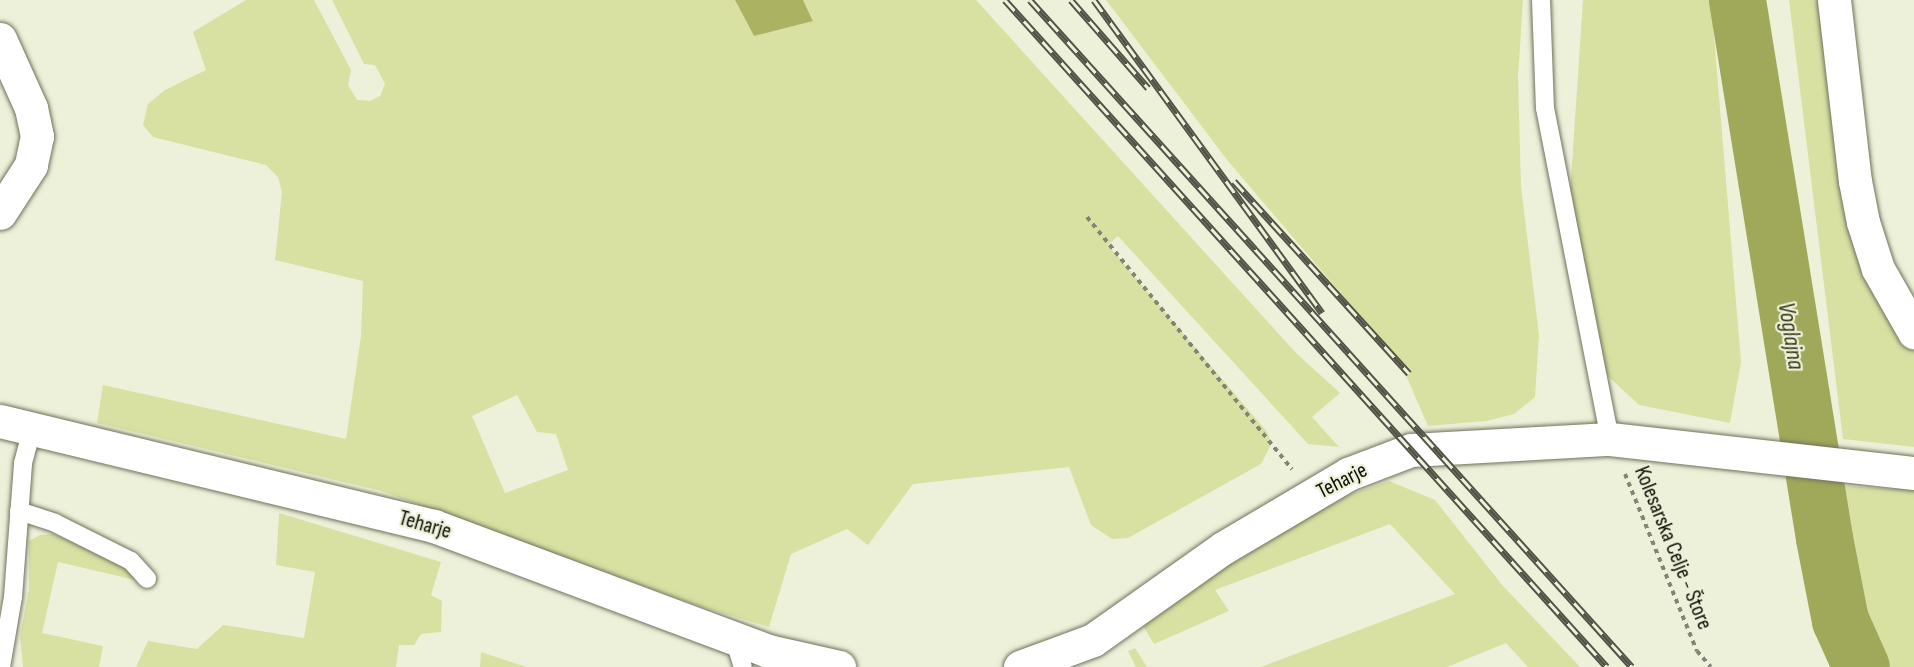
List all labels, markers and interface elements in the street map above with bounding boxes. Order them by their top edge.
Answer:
water label: Voglajna [1772,300,1810,372]
street label: Teharje [1312,457,1372,505]
street label: Kolesarska Celje - Štore [1628,462,1718,634]
street label: Teharje [396,505,454,545]

